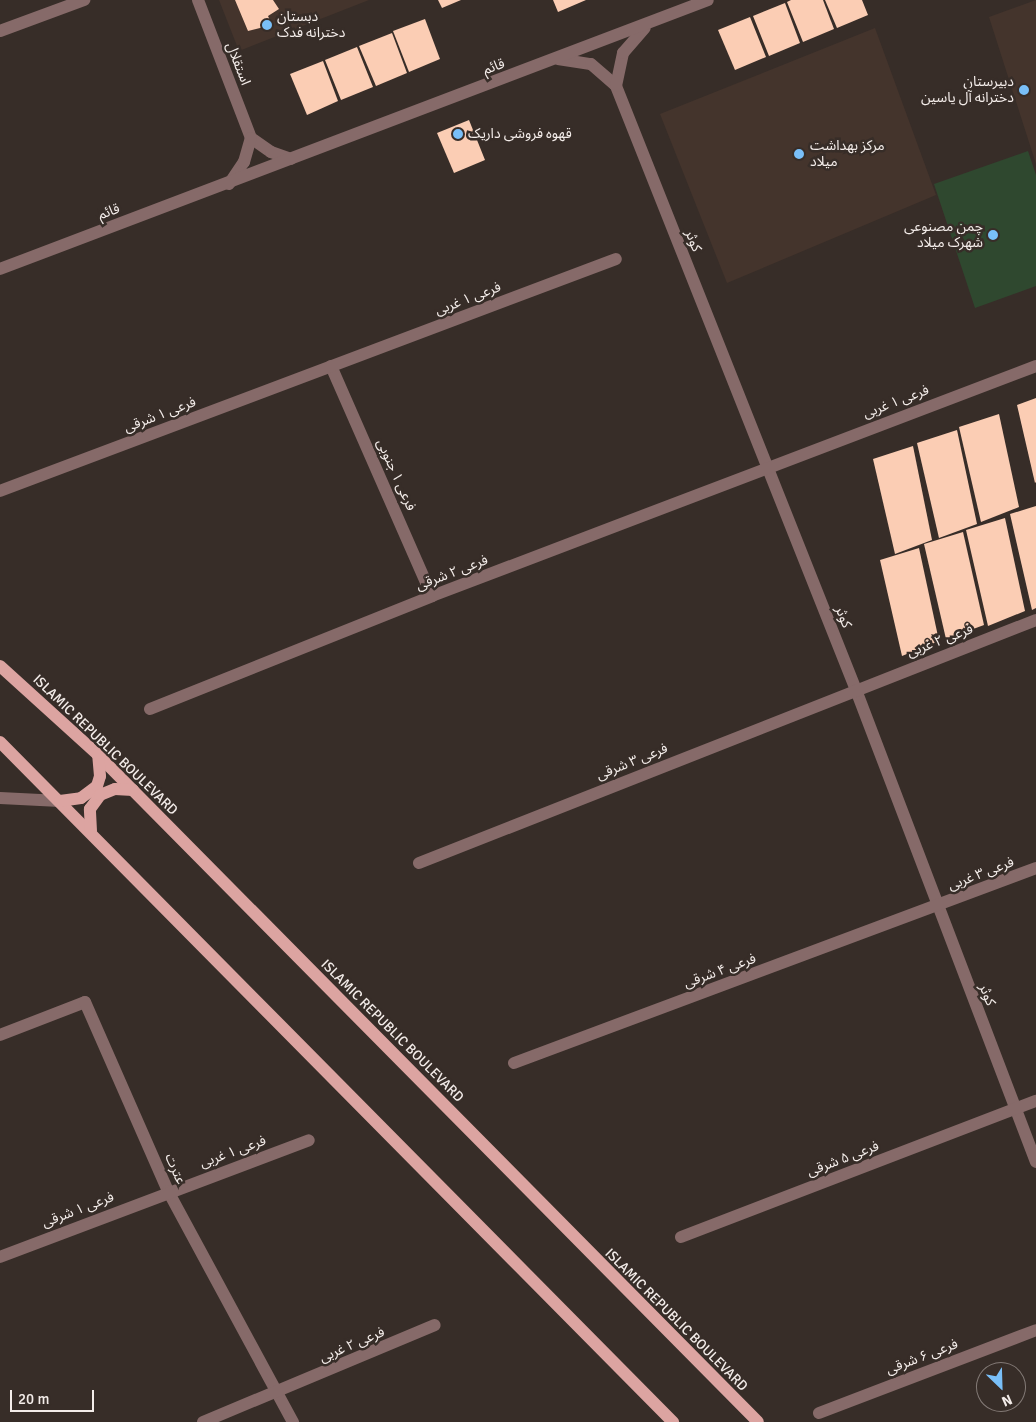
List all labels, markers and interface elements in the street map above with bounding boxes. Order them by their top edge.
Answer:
place label: دبستان دخترانه فدک [277,9,345,41]
marker: دبستان دخترانه فدک [261,19,273,31]
street label: استقلال [222,40,254,88]
street label: قائم [481,55,507,79]
place label: دبیرستان دخترانه آل یاسین [921,74,1014,106]
marker: دبیرستان دخترانه آل یاسین [1018,84,1030,96]
place label: قهوه فروشی داریک [468,126,572,142]
marker: قهوه فروشی داریک [452,128,464,140]
place label: مرکز بهداشت میلاد [810,138,885,170]
marker: مرکز بهداشت میلاد [792,147,806,161]
street label: قائم [96,200,122,224]
place label: چمن مصنوعی شهرک میلاد [904,219,983,252]
street label: کوثر [681,228,705,254]
marker: چمن مصنوعی شهرک میلاد [987,229,999,241]
street label: فرعی ۱ غربی [433,279,503,319]
street label: فرعی ۱ غربی [861,382,931,422]
street label: فرعی ۱ شرقی [122,394,198,436]
street label: فرعی ۱ جنوبی [373,437,419,513]
street label: فرعی ۲ شرقی [414,552,490,594]
street label: کوثر [831,604,855,630]
street label: فرعی ۲ غربی [905,621,975,661]
street label: ISLAMIC REPUBLIC BOULEVARD [29,671,181,819]
street label: فرعی ۳ شرقی [594,740,670,784]
street label: فرعی ۳ غربی [946,854,1016,894]
street label: فرعی ۴ شرقی [682,950,758,992]
street label: ISLAMIC REPUBLIC BOULEVARD [317,956,467,1106]
street label: کوثر [975,982,999,1008]
street label: فرعی ۱ غربی [198,1132,268,1172]
street label: فرعی ۵ شرقی [805,1138,881,1180]
street label: عترت [161,1151,189,1187]
street label: فرعی ۱ شرقی [40,1189,116,1231]
street label: ISLAMIC REPUBLIC BOULEVARD [601,1245,751,1395]
street label: فرعی ۲ غربی [317,1324,387,1366]
street label: فرعی ۶ شرقی [884,1336,960,1378]
north arrow [976,1362,1026,1412]
scale bar [12,1380,96,1412]
text: 20 m [18,1390,49,1408]
text: N [999,1390,1015,1410]

